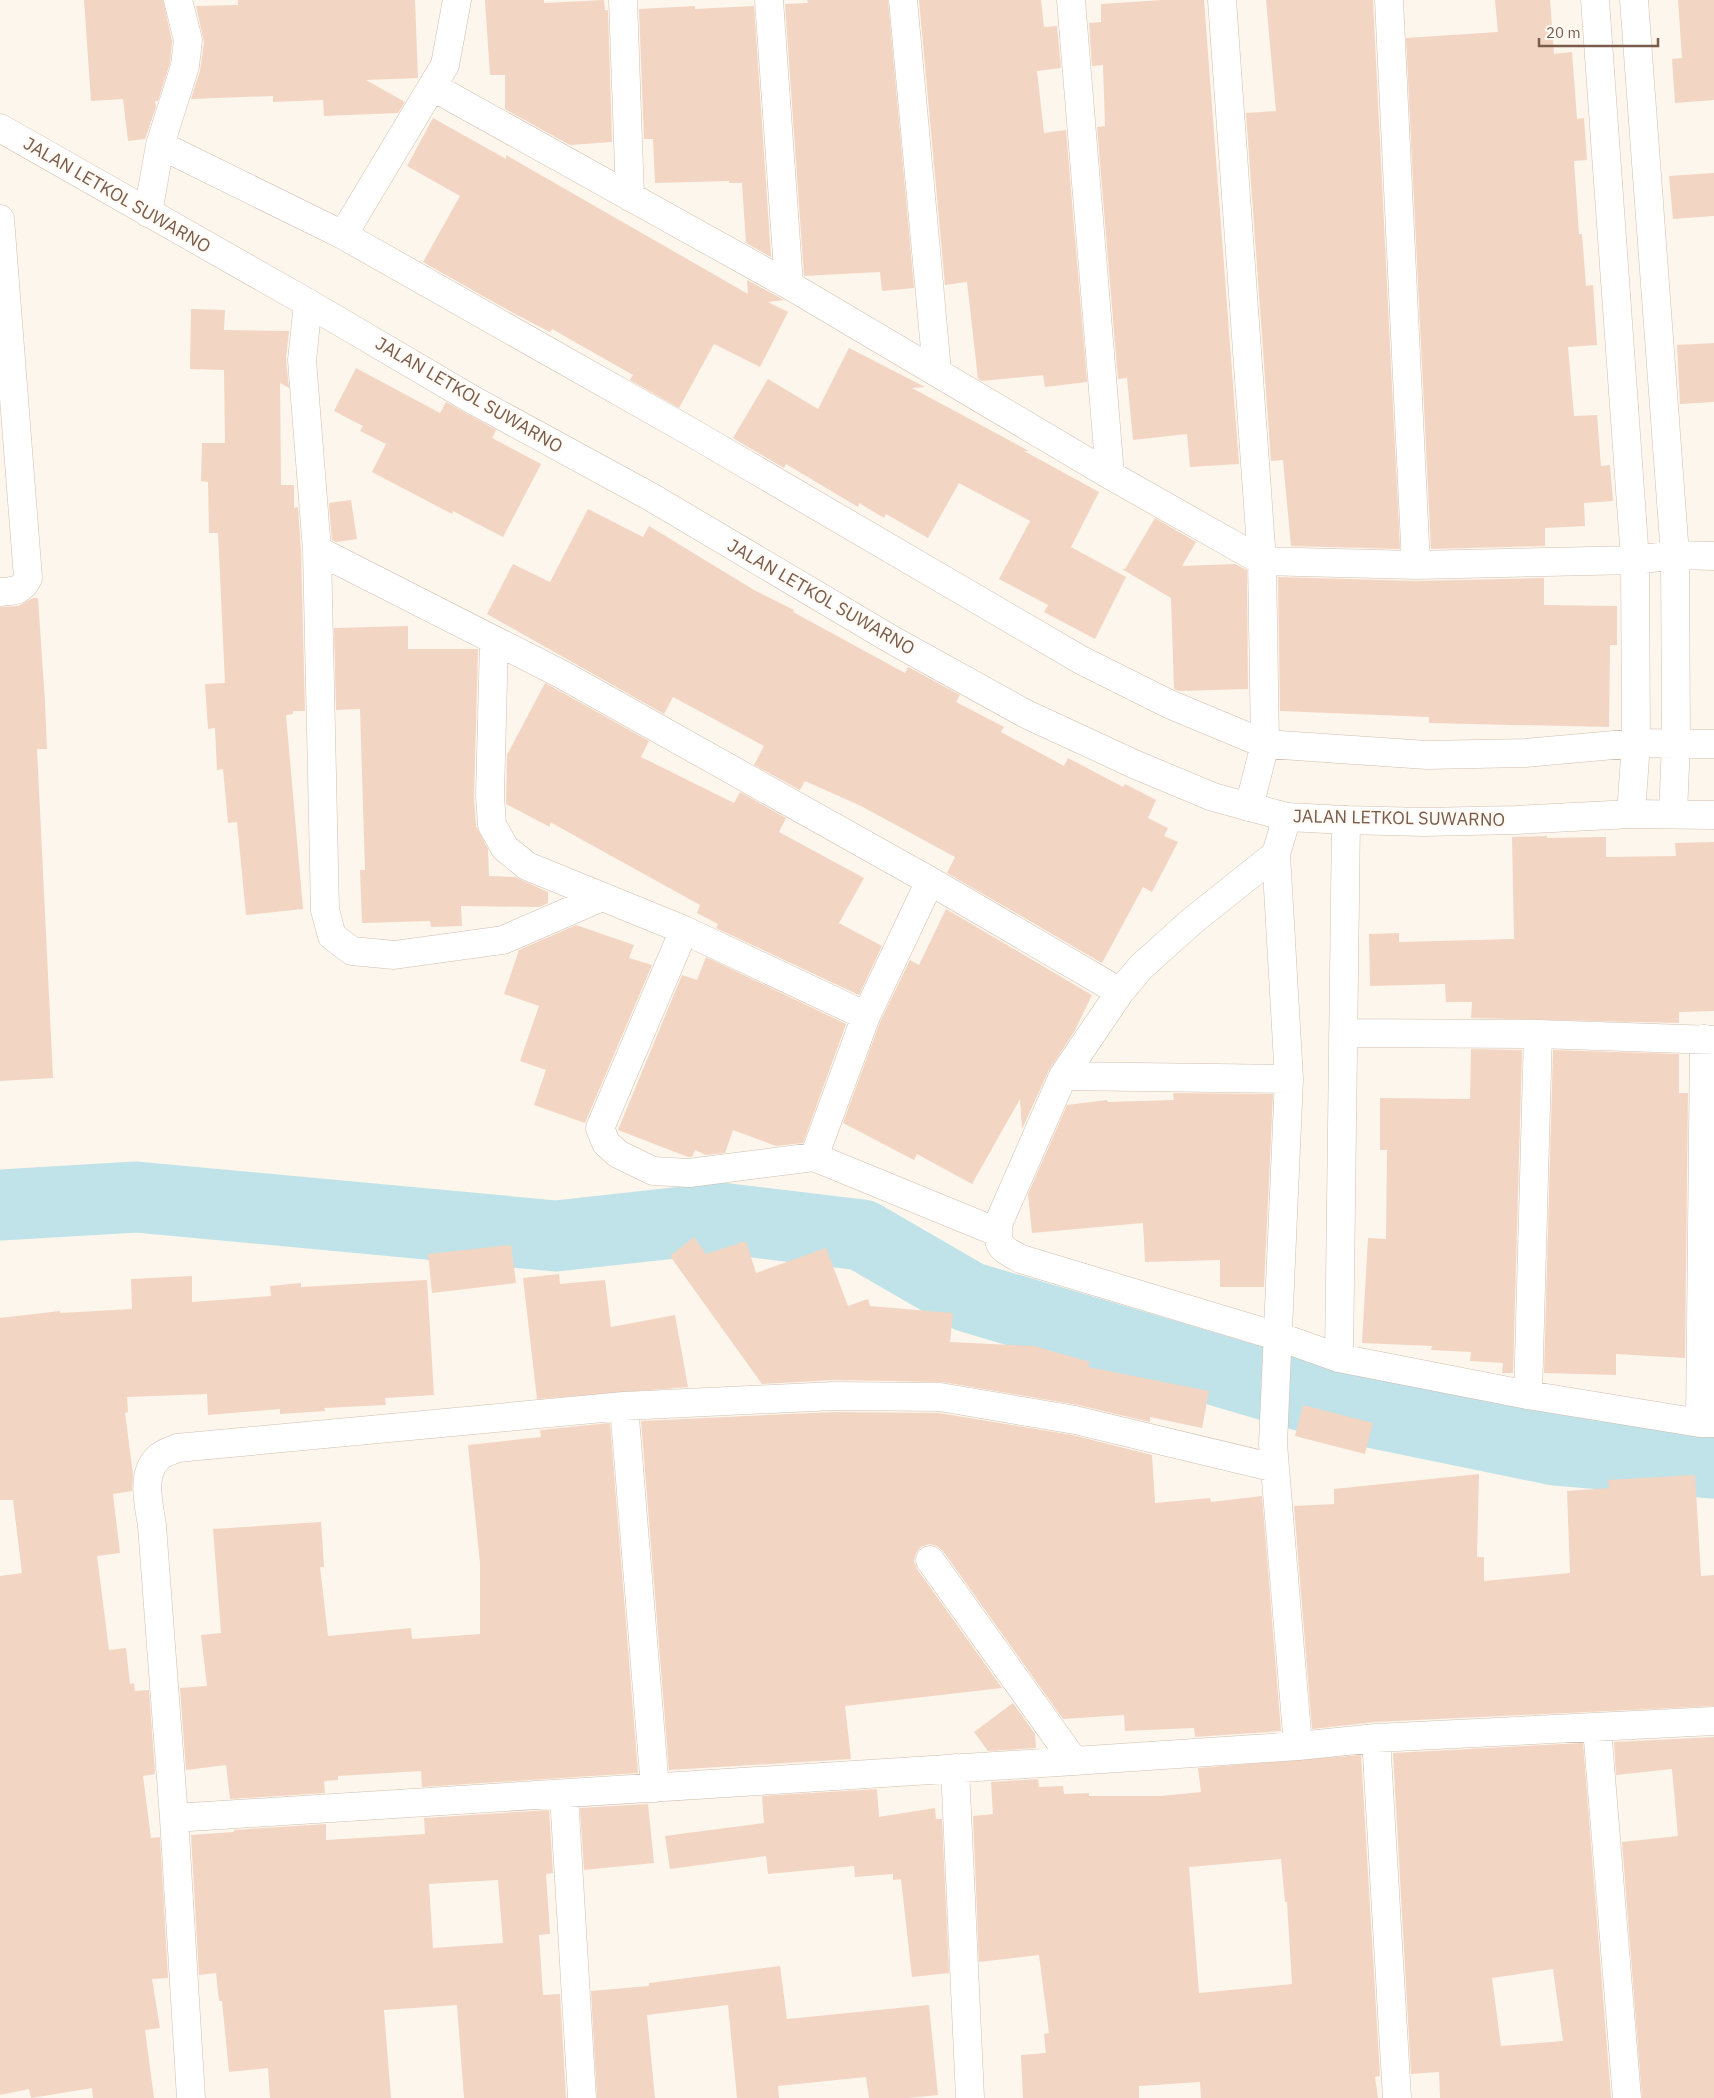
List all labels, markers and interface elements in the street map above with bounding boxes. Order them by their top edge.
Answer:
scale bar [1539,15,1658,47]
text: 20 m [1546,23,1581,42]
street label: JALAN LETKOL SUWARNO [20,132,215,258]
street label: JALAN LETKOL SUWARNO [372,332,567,458]
street label: JALAN LETKOL SUWARNO [724,534,919,660]
street label: JALAN LETKOL SUWARNO [1293,804,1505,831]

